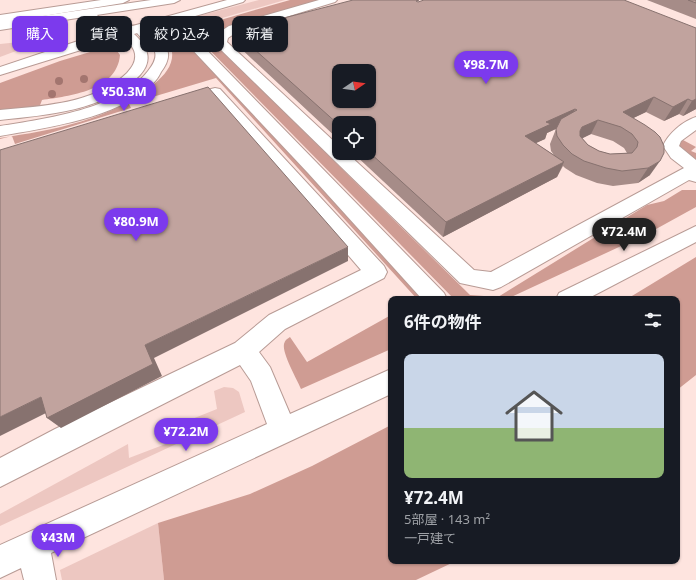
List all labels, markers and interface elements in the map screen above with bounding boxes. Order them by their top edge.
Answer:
chip: 購入 [12,16,68,52]
chip: 賃貸 [76,16,132,52]
chip: 絞り込み [140,16,224,52]
chip: 新着 [232,16,288,52]
pin: ¥98.7M [453,51,519,85]
text: ¥98.7M [463,55,509,73]
north arrow [332,64,376,108]
map controls [332,64,376,160]
pin: ¥50.3M [91,78,157,112]
text: ¥50.3M [101,82,147,100]
button: locate [332,116,376,160]
pin: ¥80.9M [103,208,169,242]
text: ¥80.9M [113,212,159,230]
pin: ¥72.4M [591,218,657,252]
text: ¥72.4M [601,222,647,240]
icon: filters [642,309,664,331]
text: 6件の物件 [404,310,482,333]
icon: home [498,380,570,452]
pin: ¥72.2M [153,418,219,452]
text: ¥72.2M [163,422,209,440]
text: ¥72.4M [404,486,464,509]
text: 5部屋 · 143 m² [404,510,490,528]
pin: ¥43M [34,524,82,558]
text: ¥43M [41,528,75,546]
text: 一戸建て [404,529,456,547]

